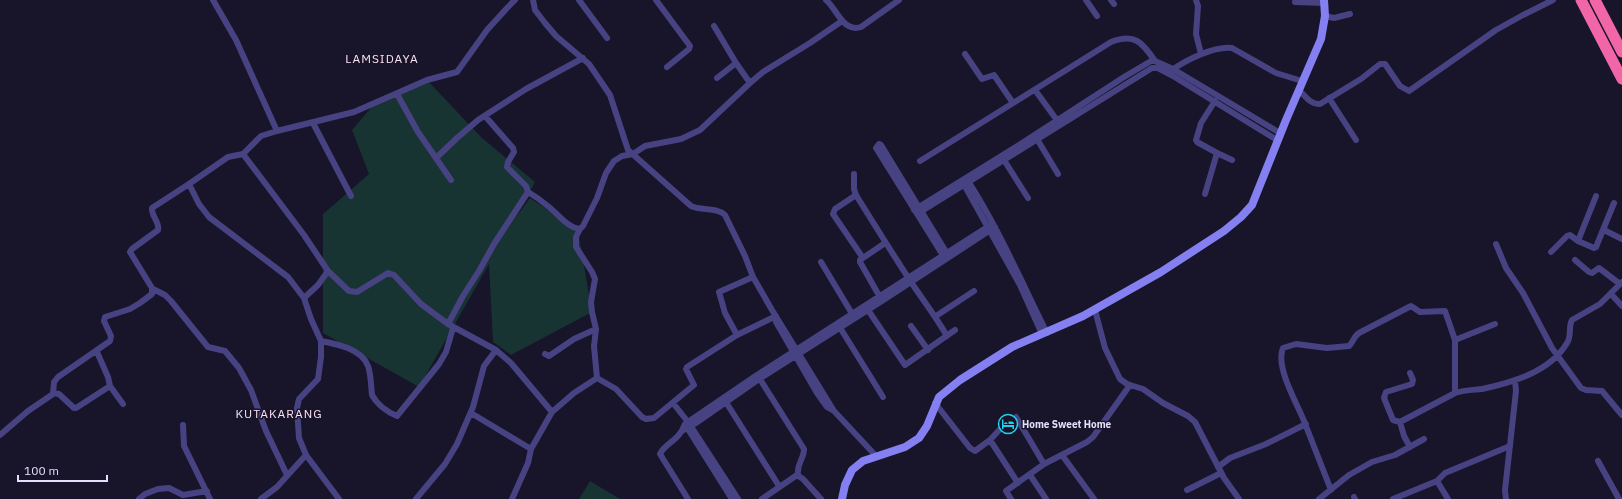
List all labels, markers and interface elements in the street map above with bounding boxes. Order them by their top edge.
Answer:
district label: LAMSIDAYA [345,51,419,66]
district label: KUTAKARANG [235,406,323,421]
hotel icon: Home Sweet Home [997,413,1019,435]
place label: Home Sweet Home [1022,418,1112,431]
scale bar [18,457,107,483]
text: 100 m [24,463,59,478]

